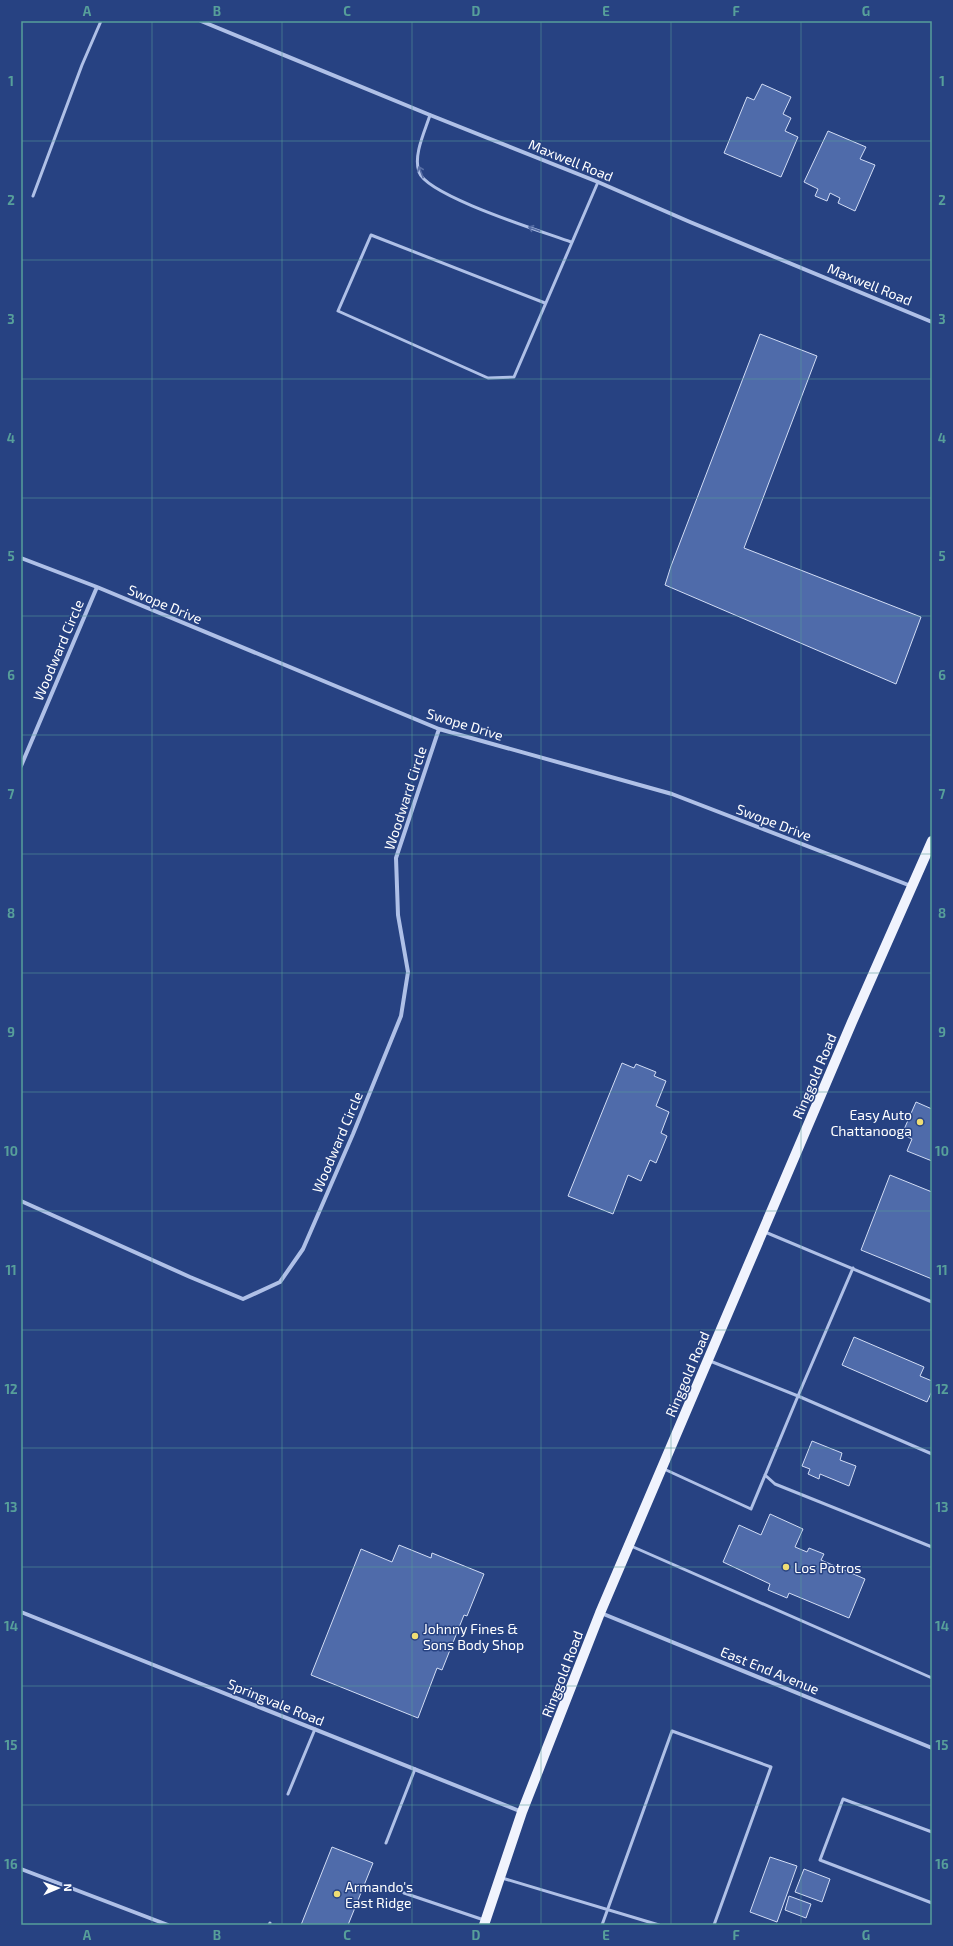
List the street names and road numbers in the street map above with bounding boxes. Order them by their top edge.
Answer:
street label: Maxwell Road [526,135,616,185]
street label: Maxwell Road [825,259,915,309]
street label: Swope Drive [125,581,205,627]
street label: Woodward Circle [29,597,87,703]
street label: Swope Drive [425,704,505,744]
street label: Woodward Circle [380,744,430,852]
street label: Swope Drive [734,800,814,844]
street label: Ringgold Road [788,1031,840,1121]
street label: Woodward Circle [308,1089,366,1195]
street label: Ringgold Road [661,1329,713,1419]
street label: Ringgold Road [538,1628,586,1720]
street label: East End Avenue [718,1642,822,1698]
street label: Springvale Road [225,1675,327,1729]

